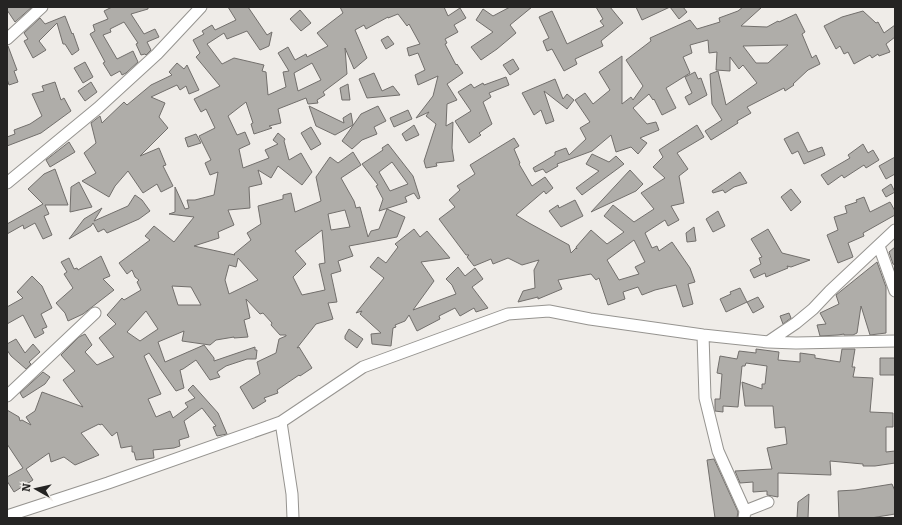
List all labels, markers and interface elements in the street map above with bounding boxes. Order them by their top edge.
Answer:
north arrow [16,469,56,509]
text: N [20,482,34,493]

